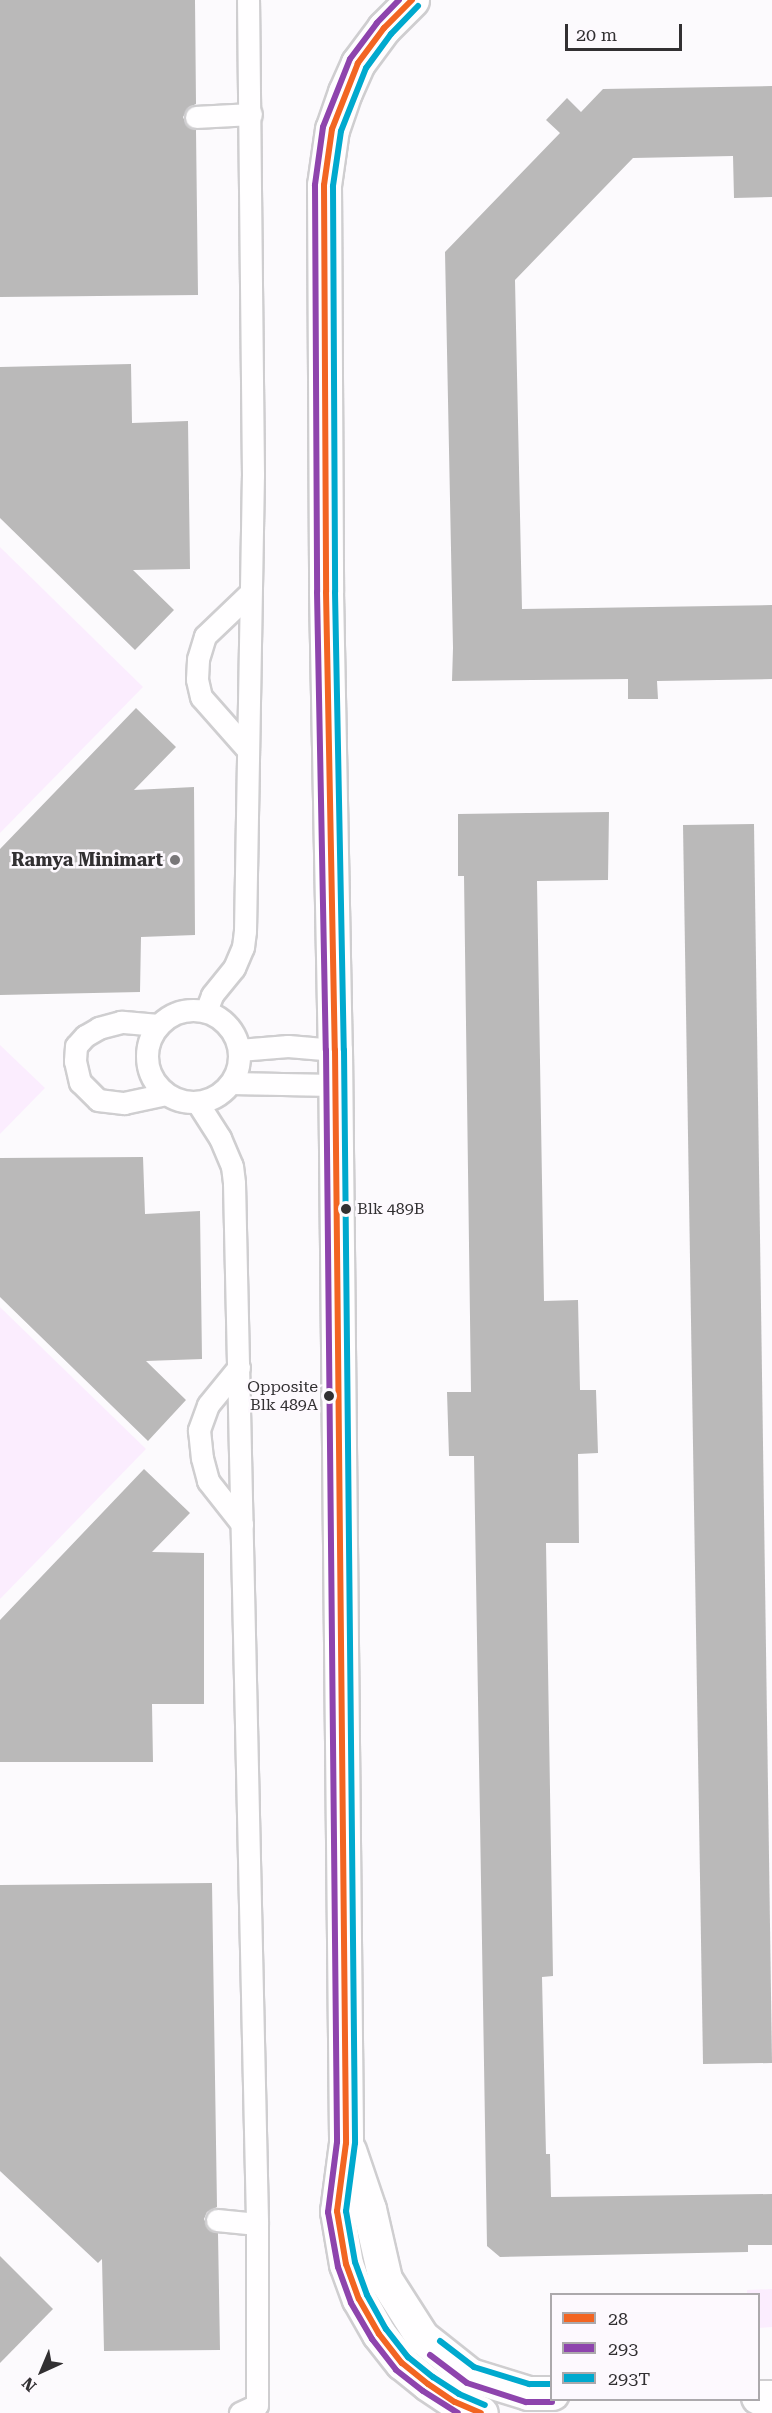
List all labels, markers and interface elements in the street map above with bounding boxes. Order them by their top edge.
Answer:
scale bar [568,12,685,50]
text: 20 m [576,24,617,45]
place label: Ramya Minimart [11,849,163,871]
marker: Ramya Minimart [168,853,182,867]
place label: Blk 489B [357,1199,424,1219]
marker: Blk 489B [340,1203,352,1215]
place label: Opposite Blk 489A [247,1377,318,1415]
marker: Opposite Blk 489A [323,1390,335,1402]
legend [550,2293,760,2401]
text: 28 [608,2308,628,2329]
text: 293 [608,2338,638,2359]
north arrow [12,2341,72,2401]
text: 293T [608,2368,650,2389]
text: N [18,2373,40,2395]

